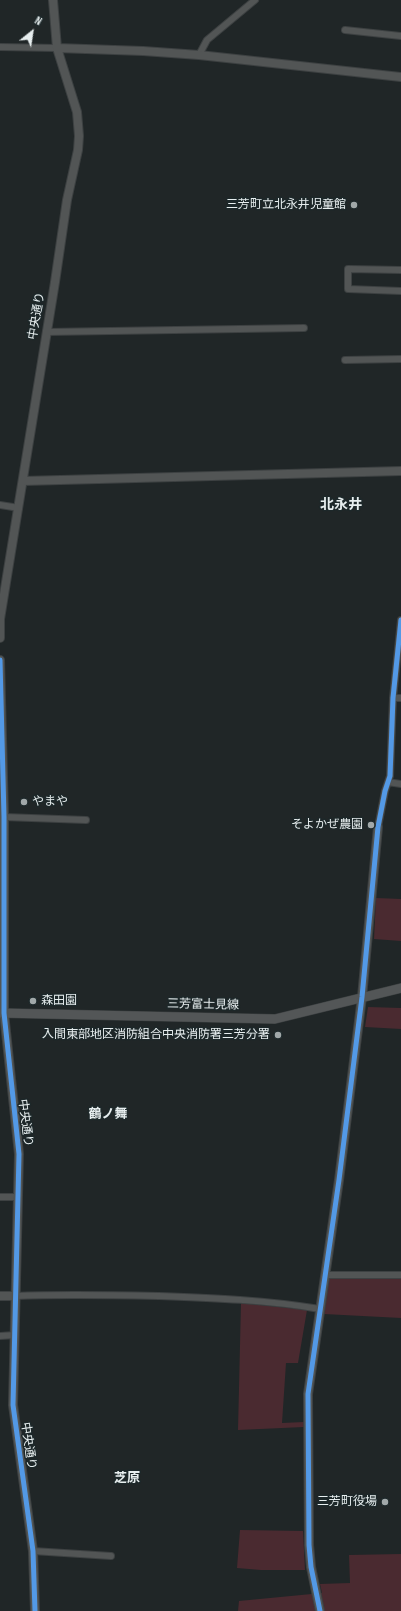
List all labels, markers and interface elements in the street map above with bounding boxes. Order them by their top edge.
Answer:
north arrow [12,12,52,52]
text: N [32,14,44,28]
place label: 三芳町立北永井児童館 [226,198,346,212]
marker: 三芳町立北永井児童館 [349,200,359,210]
street label: 中央通り [26,291,48,341]
district label: 北永井 [320,497,362,513]
place label: やまや [32,795,68,809]
marker: やまや [19,797,29,807]
place label: そよかぜ農園 [291,818,363,832]
marker: そよかぜ農園 [366,820,376,830]
place label: 森田園 [41,994,77,1008]
marker: 森田園 [28,996,38,1006]
street label: 三芳富士見線 [167,997,239,1013]
place label: 入間東部地区消防組合中央消防署三芳分署 [42,1028,270,1042]
marker: 入間東部地区消防組合中央消防署三芳分署 [273,1030,283,1040]
street label: 中央通り [15,1098,35,1148]
district label: 鶴ノ舞 [89,1107,127,1123]
street label: 中央通り [18,1421,38,1471]
district label: 芝原 [114,1471,140,1487]
place label: 三芳町役場 [317,1495,377,1509]
marker: 三芳町役場 [380,1497,390,1507]

